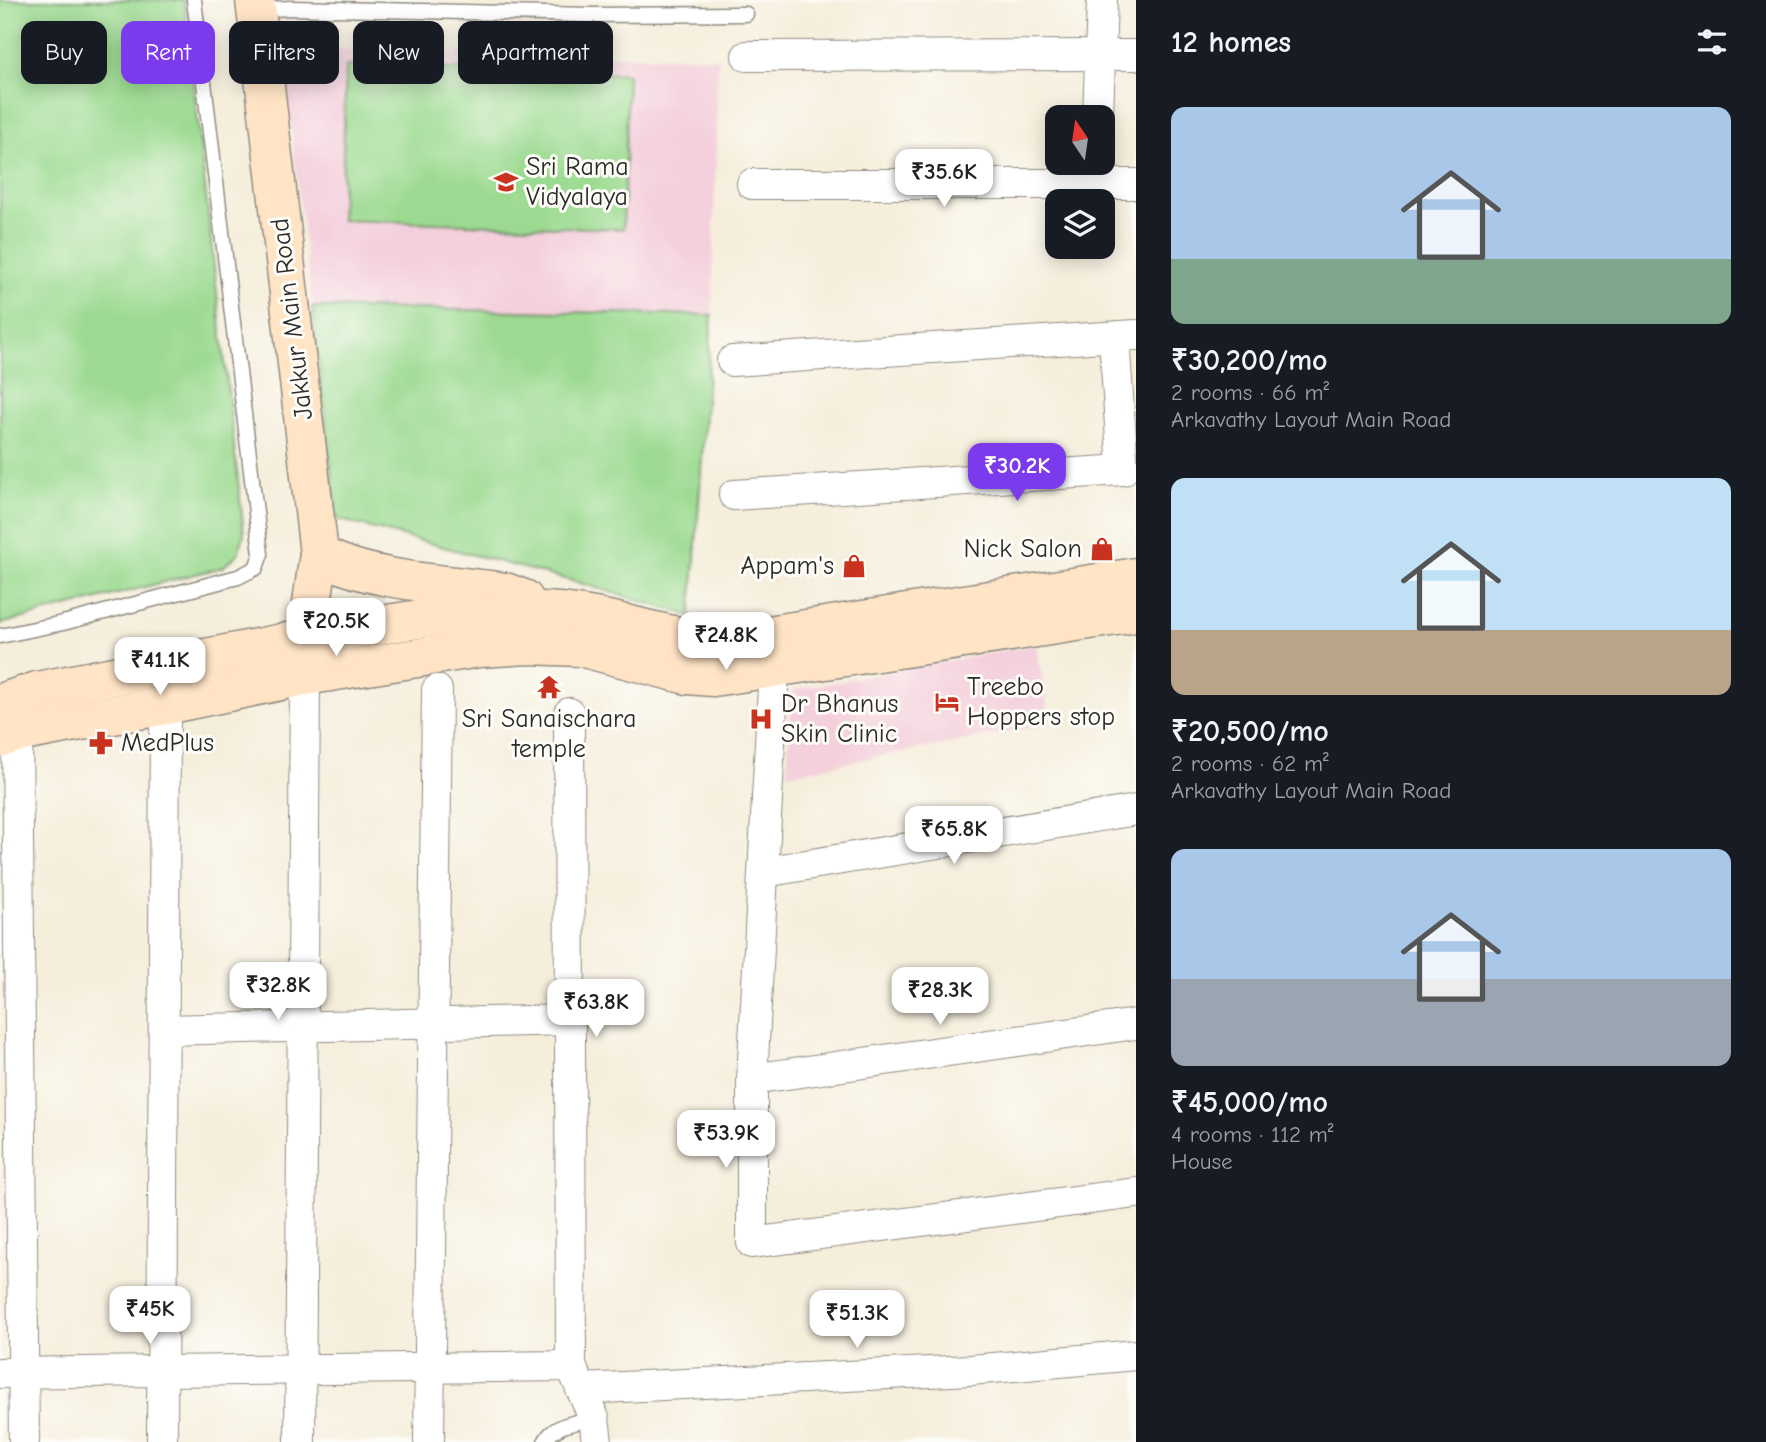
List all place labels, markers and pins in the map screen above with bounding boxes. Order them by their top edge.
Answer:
pin: ₹35.6K [887,150,1001,209]
place label: Sri Rama Vidyalaya [526,152,629,212]
school or university icon: Sri Rama Vidyalaya [492,168,520,196]
pin: ₹30.2K [960,444,1074,503]
place label: Nick Salon [964,534,1082,564]
shop icon: Nick Salon [1088,535,1116,563]
place label: Appam's [740,551,834,581]
shop icon: Appam's [840,552,868,580]
pin: ₹20.5K [279,598,393,658]
pin: ₹24.8K [669,612,783,672]
pin: ₹41.1K [103,638,217,697]
place label: Treebo Hoppers stop [967,672,1115,732]
temple icon: Sri Sanaischara temple [535,673,563,701]
hotel icon: Treebo Hoppers stop [933,688,961,716]
place label: Dr Bhanus Skin Clinic [781,689,898,749]
place label: Sri Sanaischara temple [462,704,636,764]
hospital icon: Dr Bhanus Skin Clinic [747,705,775,733]
place label: MedPlus [121,728,214,758]
pharmacy icon: MedPlus [87,729,115,757]
pin: ₹65.8K [897,806,1011,866]
pin: ₹32.8K [221,962,335,1022]
pin: ₹28.3K [883,968,997,1027]
pin: ₹63.8K [539,979,653,1039]
pin: ₹53.9K [669,1110,783,1170]
pin: ₹45K [109,1286,191,1346]
pin: ₹51.3K [800,1290,914,1350]

